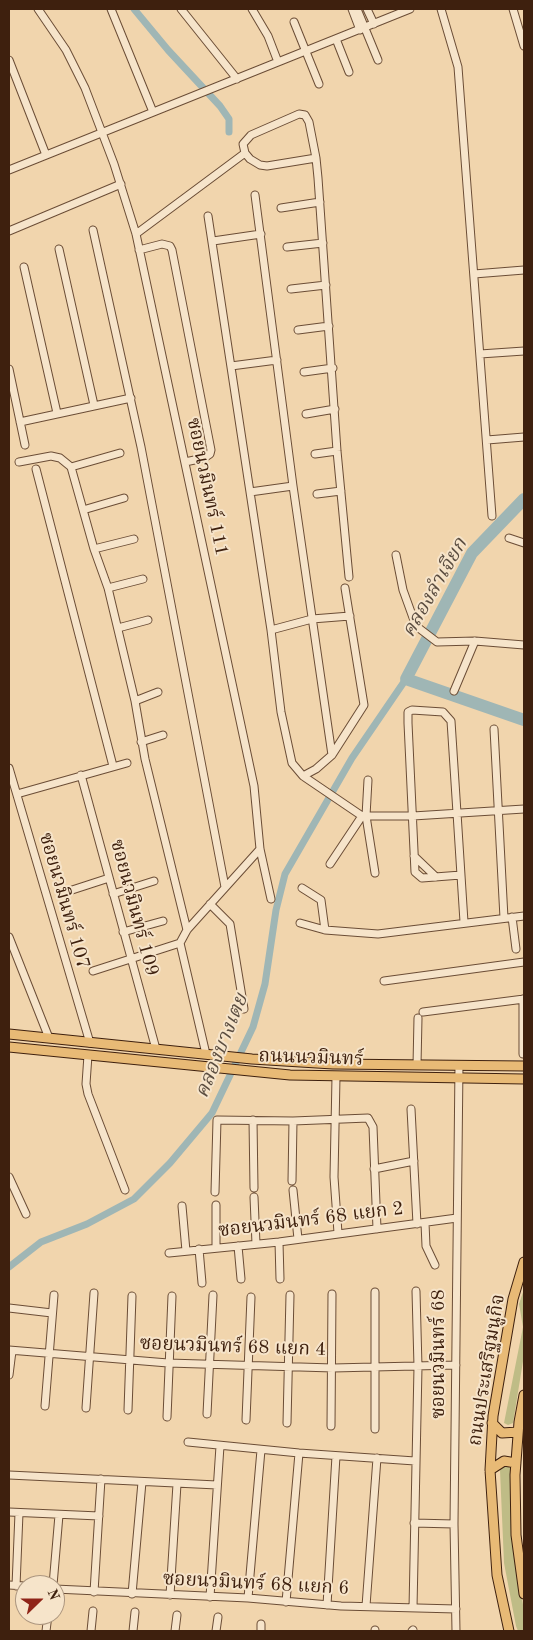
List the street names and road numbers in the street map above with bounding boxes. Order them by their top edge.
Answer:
street label: ซอยนวมินทร์ 111 [181,416,233,558]
street label: ซอยนวมินทร์ 107 [34,830,94,972]
street label: ซอยนวมินทร์ 109 [105,837,163,979]
street label: ถนนนวมินทร์ [258,1045,364,1071]
street label: ซอยนวมินทร์ 68 แยก 2 [217,1197,405,1243]
street label: ซอยนวมินทร์ 68 [428,1289,450,1419]
street label: ถนนประเสริฐมนูกิจ [464,1293,510,1447]
street label: ซอยนวมินทร์ 68 แยก 4 [139,1332,327,1362]
street label: ซอยนวมินทร์ 68 แยก 6 [162,1568,350,1600]

